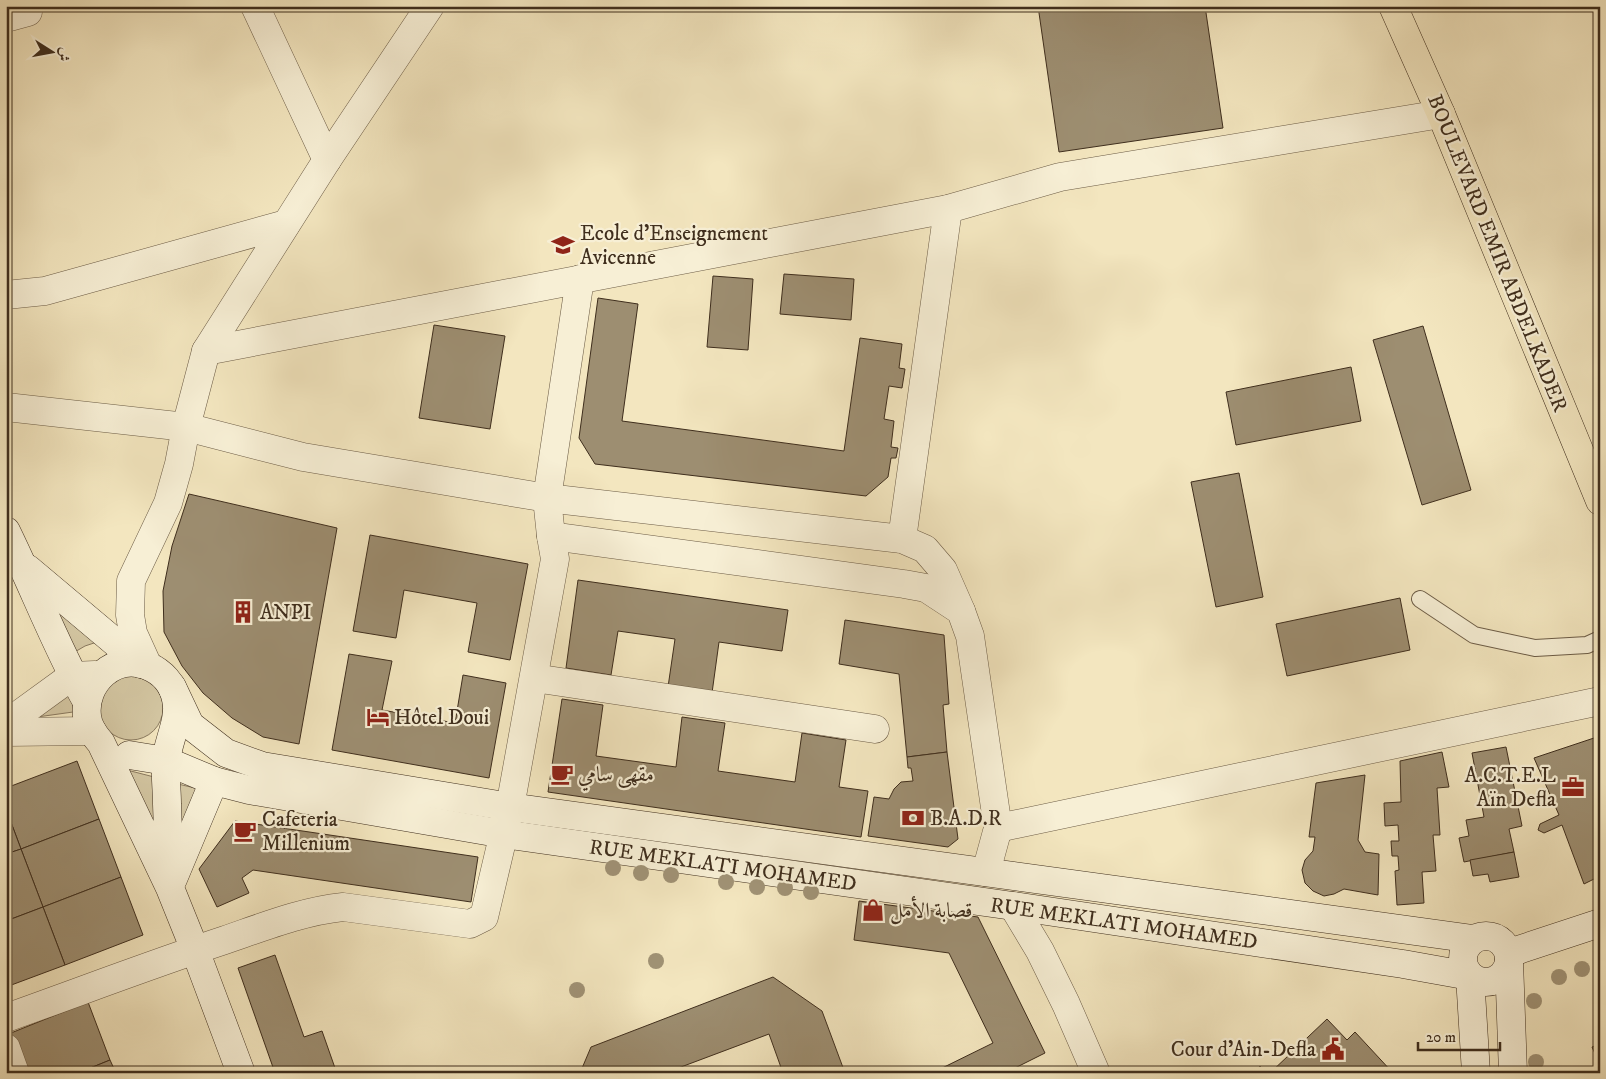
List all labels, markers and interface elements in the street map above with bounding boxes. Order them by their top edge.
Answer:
north arrow [28,28,78,78]
text: ش [54,46,74,63]
street label: BOULEVARD EMIR ABDELKADER [1421,91,1573,416]
place label: Ecole d'Enseignement Avicenne [580,221,768,271]
school or university icon: Ecole d'Enseignement Avicenne [550,232,576,258]
building icon: ANPI [230,599,256,625]
place label: ANPI [260,600,311,626]
hotel icon: Hôtel Doui [365,704,391,730]
place label: Hôtel Doui [394,705,489,731]
cafe icon: مقهى سامي [549,761,575,787]
place label: مقهى سامي [578,762,654,791]
place label: A.C.T.E.L Aïn Defla [1465,763,1556,813]
office icon: A.C.T.E.L Aïn Defla [1560,774,1586,800]
bank icon: B.A.D.R [900,805,926,831]
place label: B.A.D.R [930,806,1002,832]
place label: Cafeteria Millenium [262,807,350,857]
cafe icon: Cafeteria Millenium [232,818,258,844]
street label: RUE MEKLATI MOHAMED [587,834,858,898]
street label: RUE MEKLATI MOHAMED [988,892,1259,956]
place label: قصابة الأمل [890,895,972,925]
shop icon: قصابة الأمل [860,897,886,923]
scale bar [1418,1019,1501,1051]
text: 20 m [1426,1028,1456,1047]
public building icon: Cour d'Ain-Defla [1320,1036,1346,1062]
place label: Cour d'Ain-Defla [1171,1037,1316,1063]

